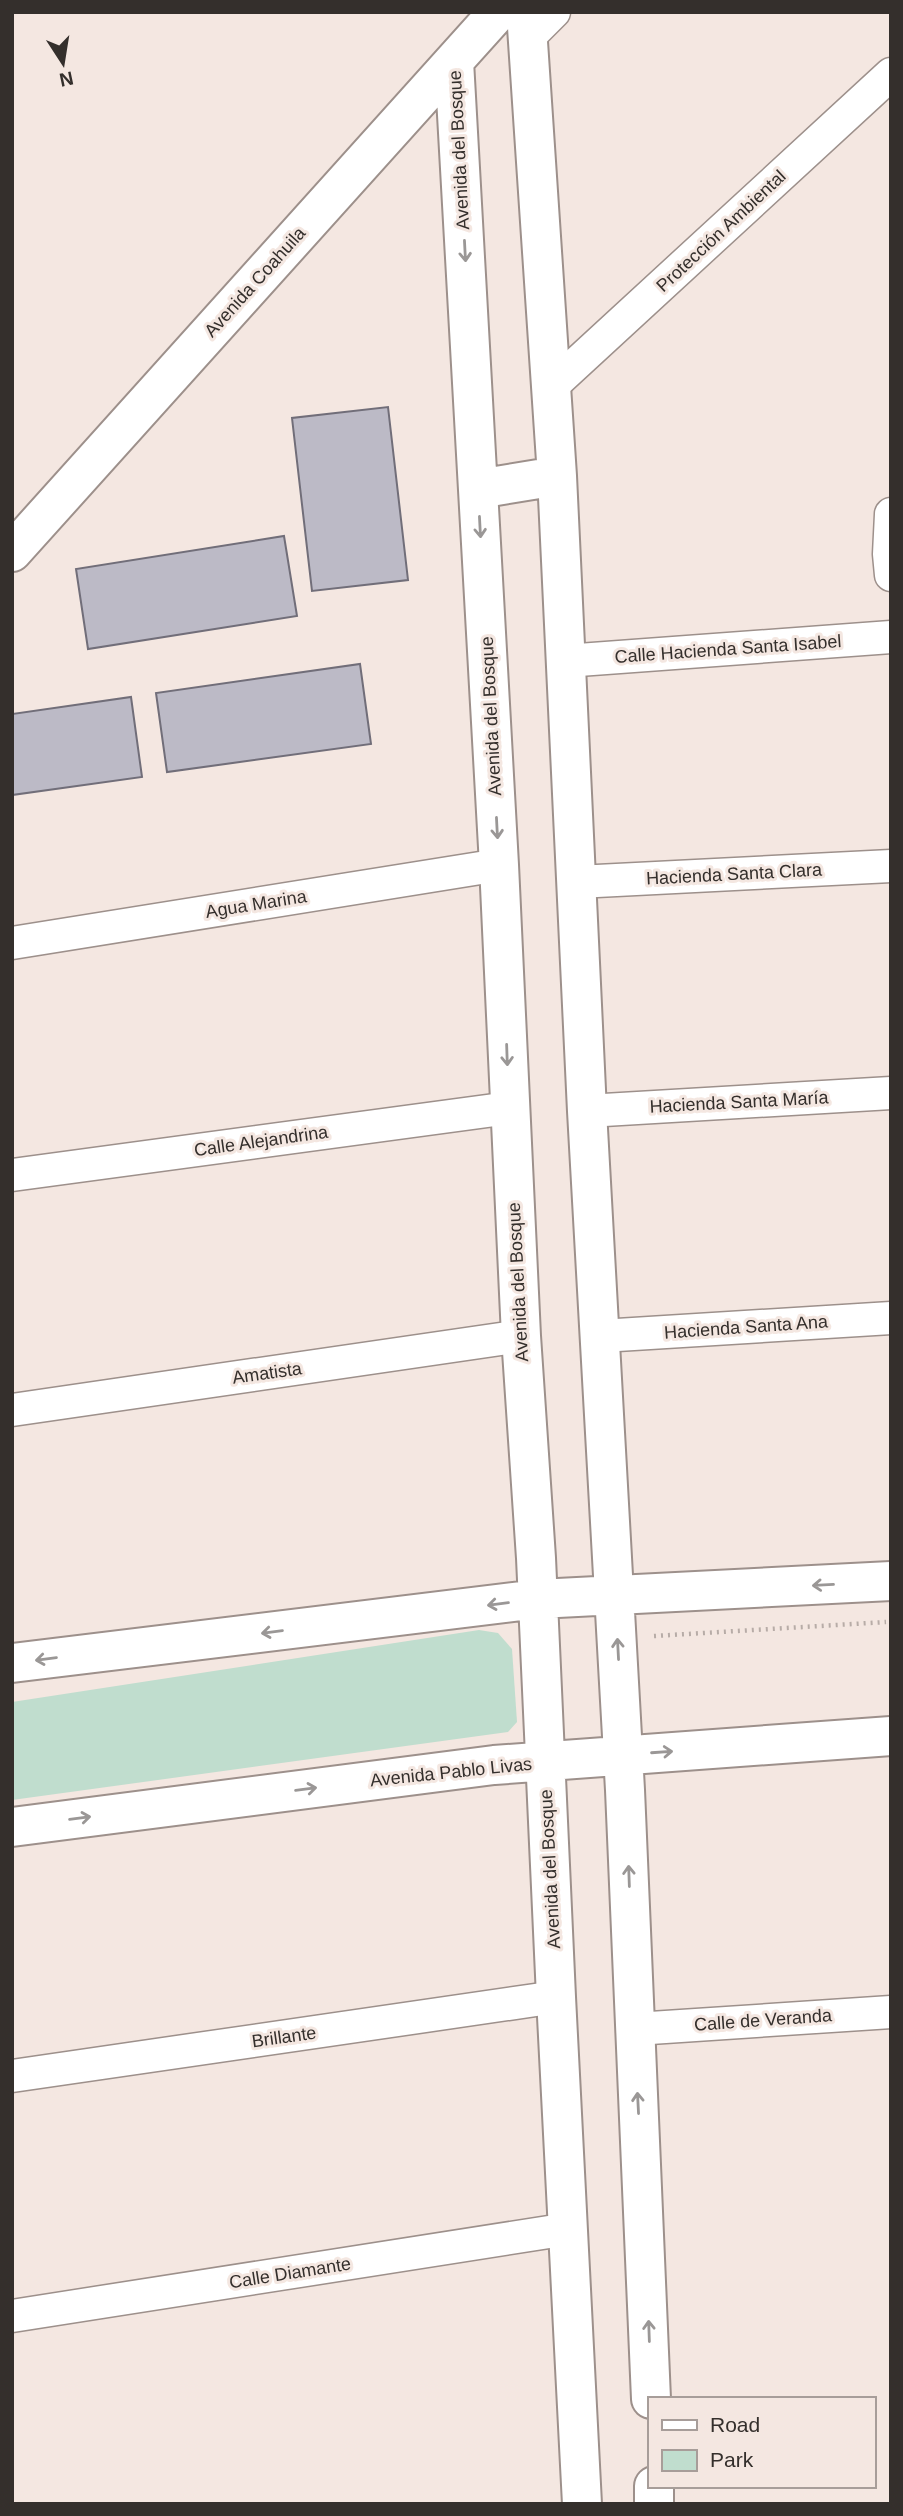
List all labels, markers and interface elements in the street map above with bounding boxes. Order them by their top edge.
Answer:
north arrow [28,28,98,98]
text: N [58,67,75,91]
street label: Avenida del Bosque [445,70,473,230]
street label: Protección Ambiental [652,166,790,296]
street label: Avenida Coahuila [200,222,310,341]
one-way arrow [458,239,471,262]
one-way arrow [474,515,487,538]
street label: Calle Hacienda Santa Isabel [614,631,842,667]
street label: Avenida del Bosque [477,636,505,796]
one-way arrow [491,816,504,839]
street label: Hacienda Santa Clara [646,859,823,889]
street label: Agua Marina [204,886,309,922]
one-way arrow [500,1043,513,1066]
street label: Hacienda Santa María [649,1087,830,1117]
street label: Calle Alejandrina [193,1122,330,1160]
street label: Avenida del Bosque [504,1202,532,1362]
street label: Hacienda Santa Ana [663,1311,830,1343]
street label: Amatista [231,1358,304,1388]
one-way arrow [811,1578,834,1591]
one-way arrow [487,1598,510,1611]
one-way arrow [261,1625,284,1638]
one-way arrow [611,1638,624,1661]
one-way arrow [36,1653,58,1666]
one-way arrow [650,1745,673,1758]
street label: Avenida Pablo Livas [369,1754,533,1790]
one-way arrow [294,1782,316,1795]
street label: Avenida del Bosque [536,1789,564,1949]
one-way arrow [68,1811,91,1824]
one-way arrow [622,1865,635,1888]
street label: Calle de Veranda [693,2005,834,2035]
street label: Brillante [250,2023,318,2051]
one-way arrow [632,2092,645,2115]
street label: Calle Diamante [228,2253,352,2293]
one-way arrow [642,2319,655,2342]
legend [648,2397,875,2488]
text: Road [710,2413,760,2436]
text: Park [710,2448,754,2471]

